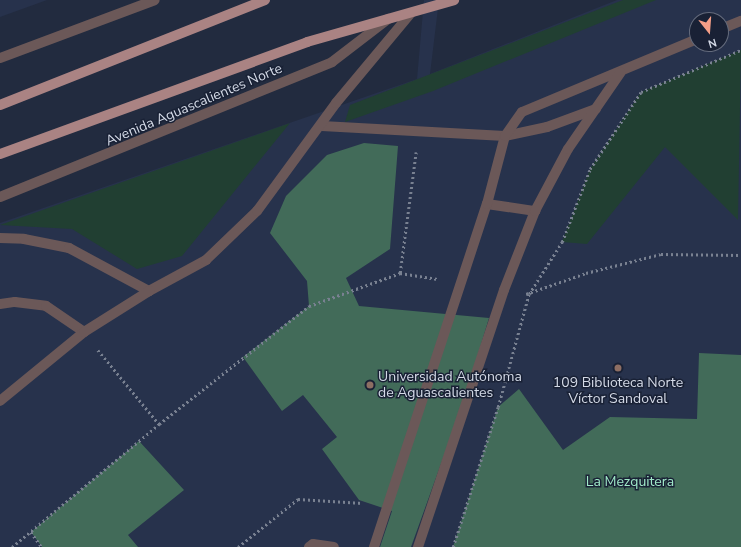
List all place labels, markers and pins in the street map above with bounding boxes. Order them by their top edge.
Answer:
marker: 109 Biblioteca Norte Víctor Sandoval [613,363,623,373]
place label: Universidad Autónoma de Aguascalientes [378,369,522,402]
place label: 109 Biblioteca Norte Víctor Sandoval [553,375,683,408]
marker: Universidad Autónoma de Aguascalientes [365,380,375,390]

